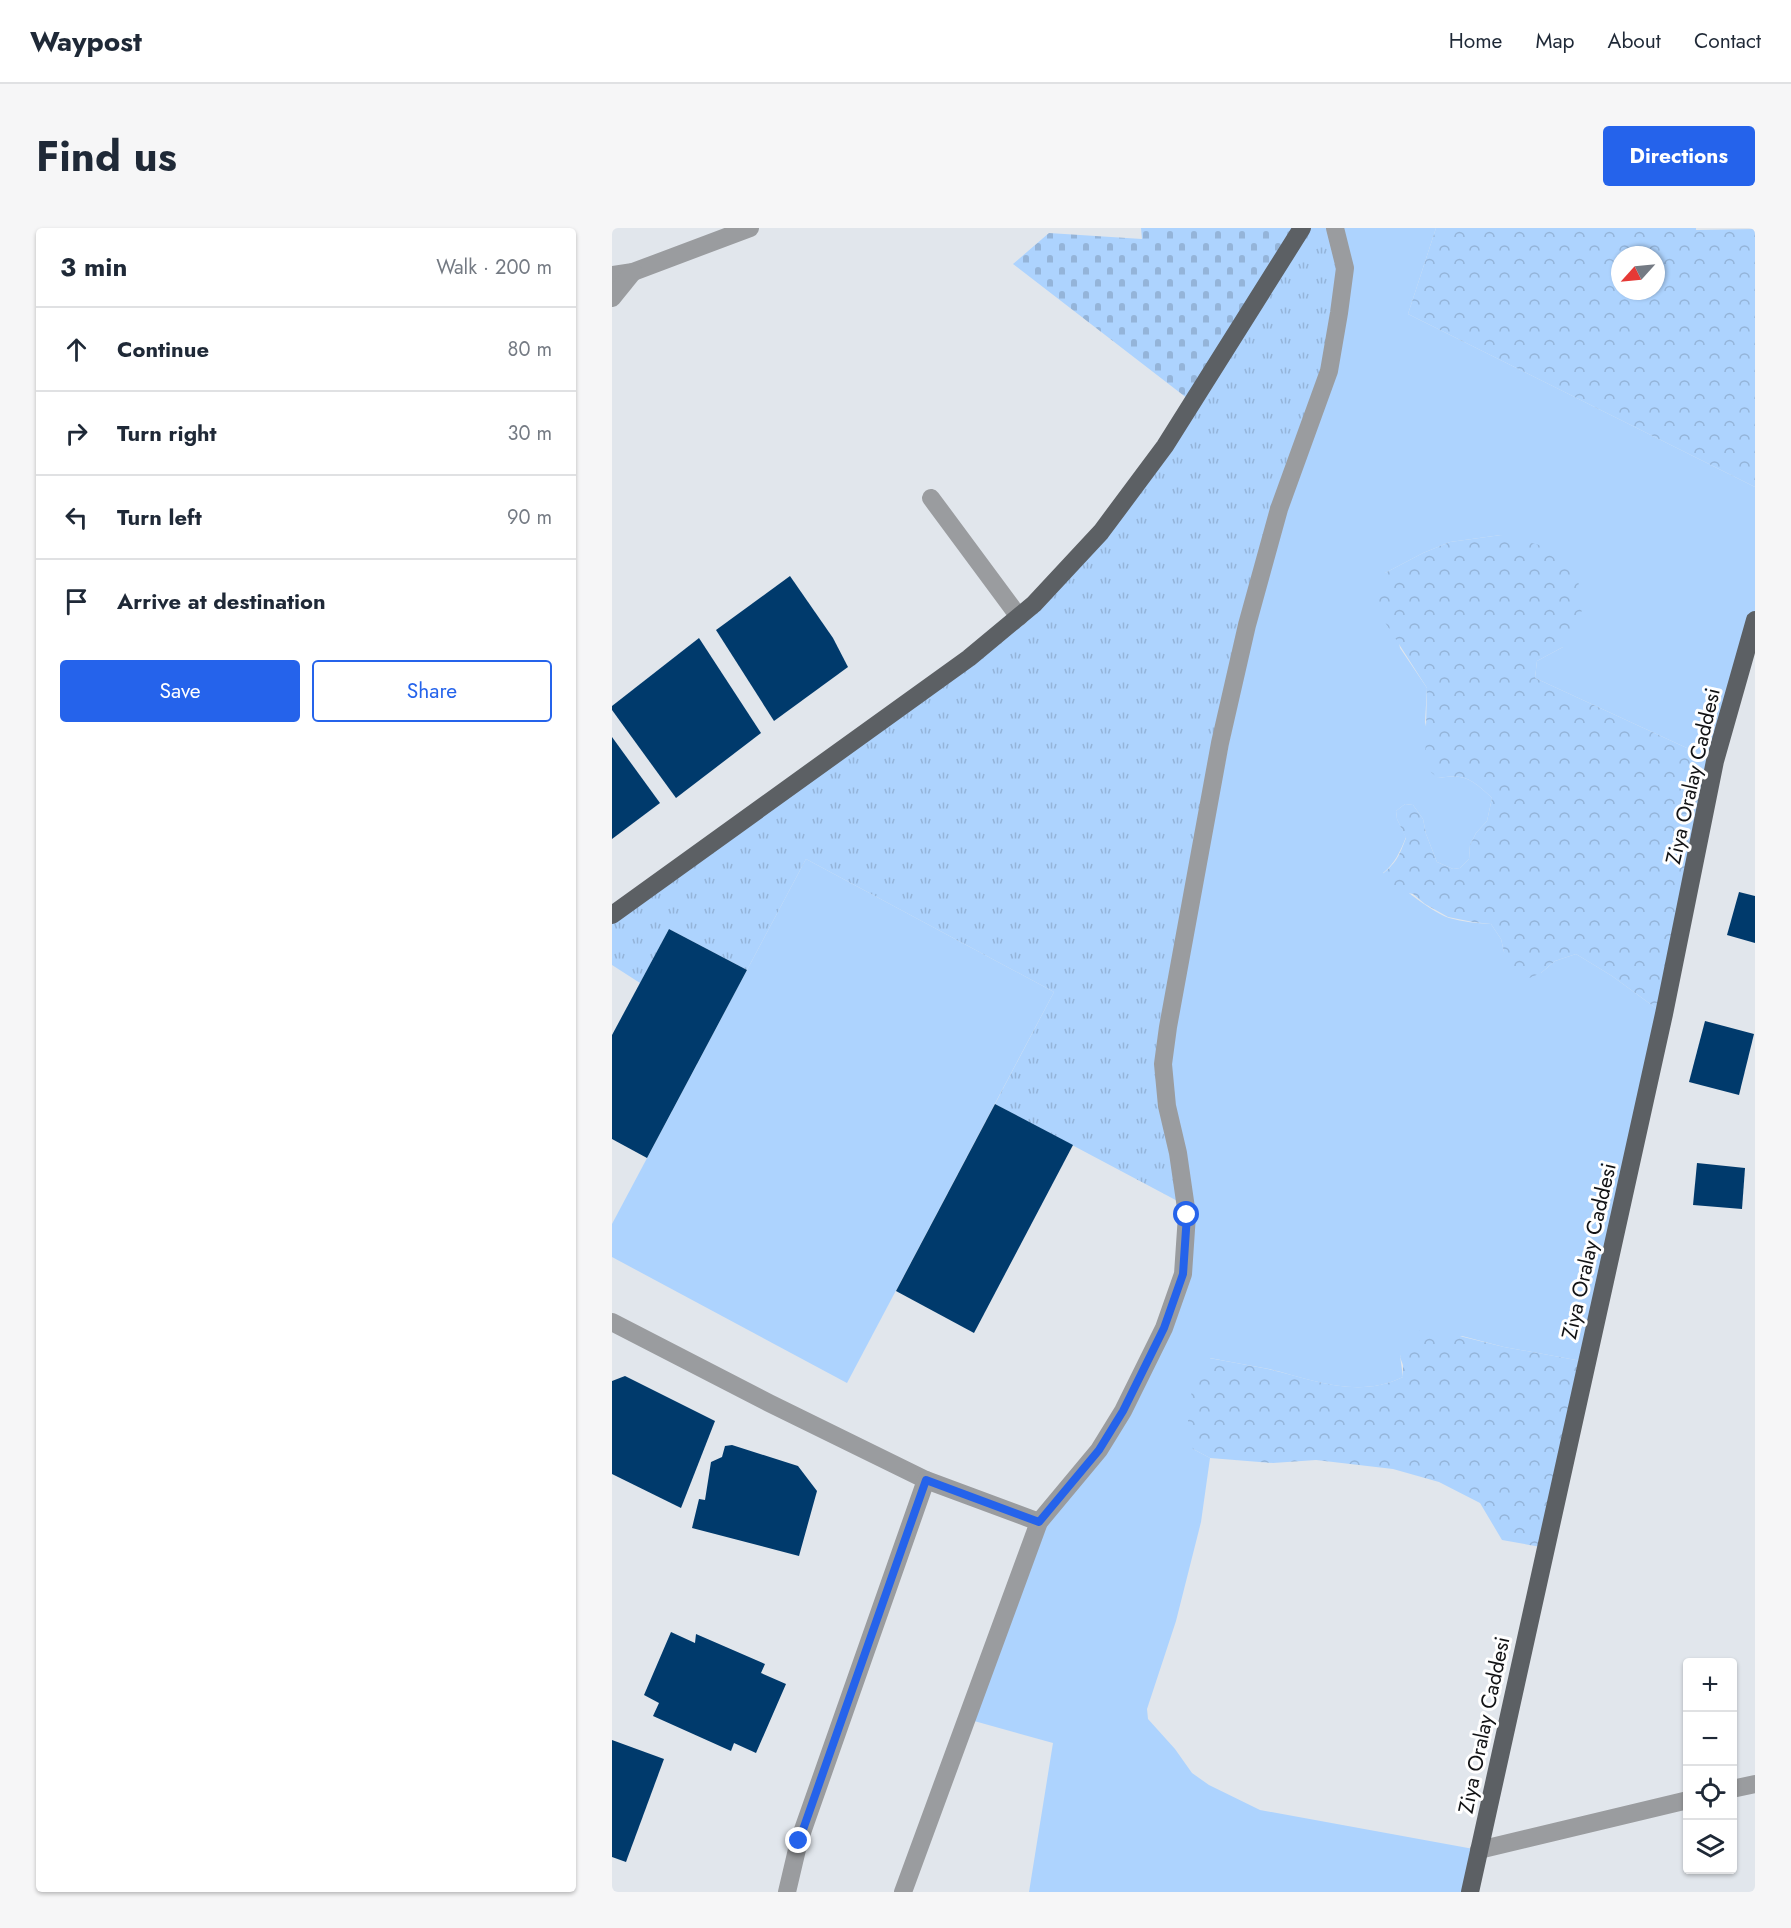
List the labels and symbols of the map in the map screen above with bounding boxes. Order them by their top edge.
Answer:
north arrow [1611,246,1665,300]
street label: Ziya Oralay Caddesi [1658,685,1728,867]
street label: Ziya Oralay Caddesi [1554,1160,1624,1342]
route start [1173,1201,1199,1227]
street label: Ziya Oralay Caddesi [1451,1634,1517,1816]
route end [785,1827,811,1853]

